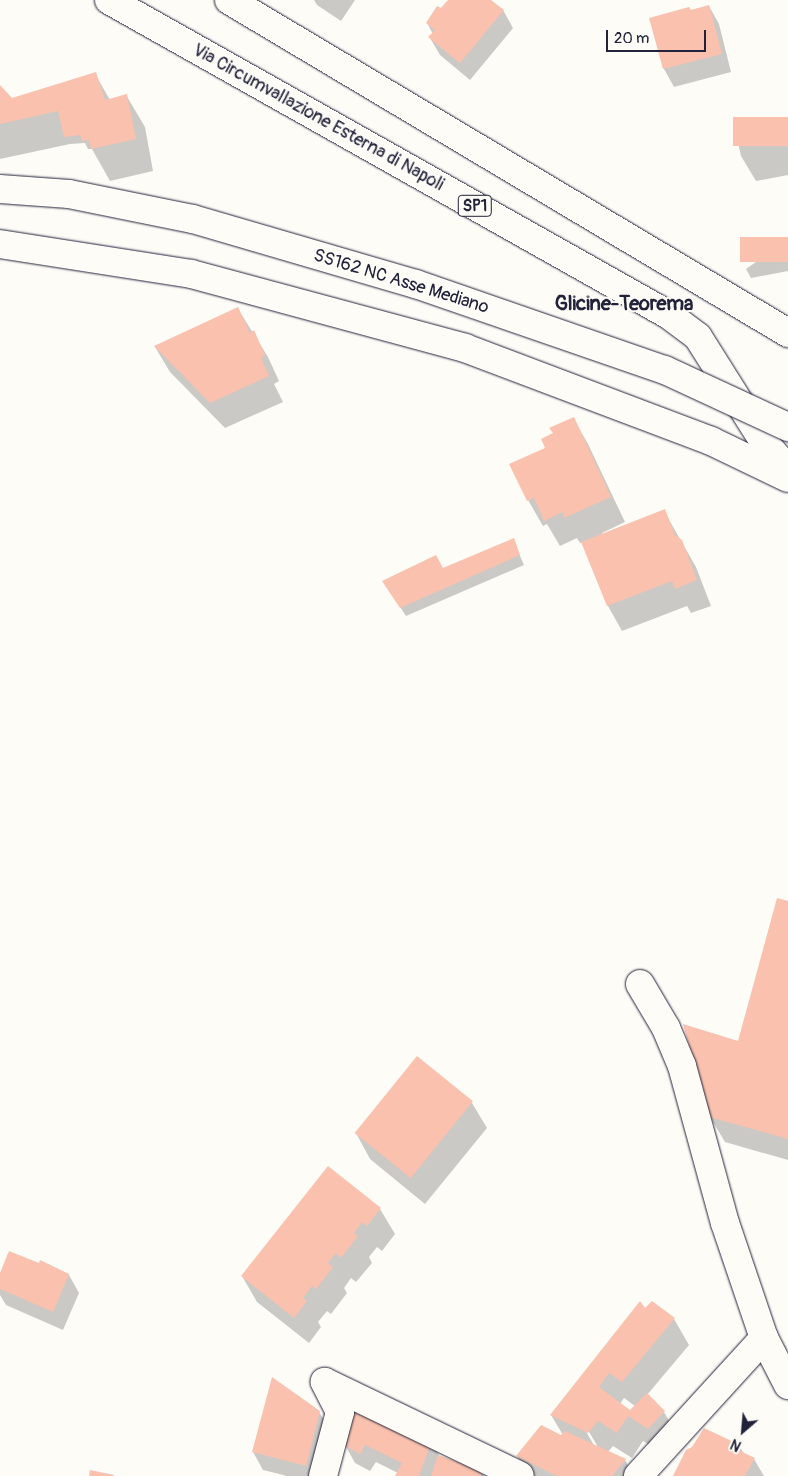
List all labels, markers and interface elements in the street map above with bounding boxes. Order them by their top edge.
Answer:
scale bar [608,20,708,52]
text: 20 m [614,29,649,48]
street label: Via Circumvallazione Esterna di Napoli [189,40,447,196]
road number: SP1 [458,192,492,220]
street label: SS162 NC Asse Mediano [311,245,491,319]
district label: Glicine-Teorema [555,291,693,315]
north arrow [718,1406,768,1456]
text: N [728,1435,744,1455]

